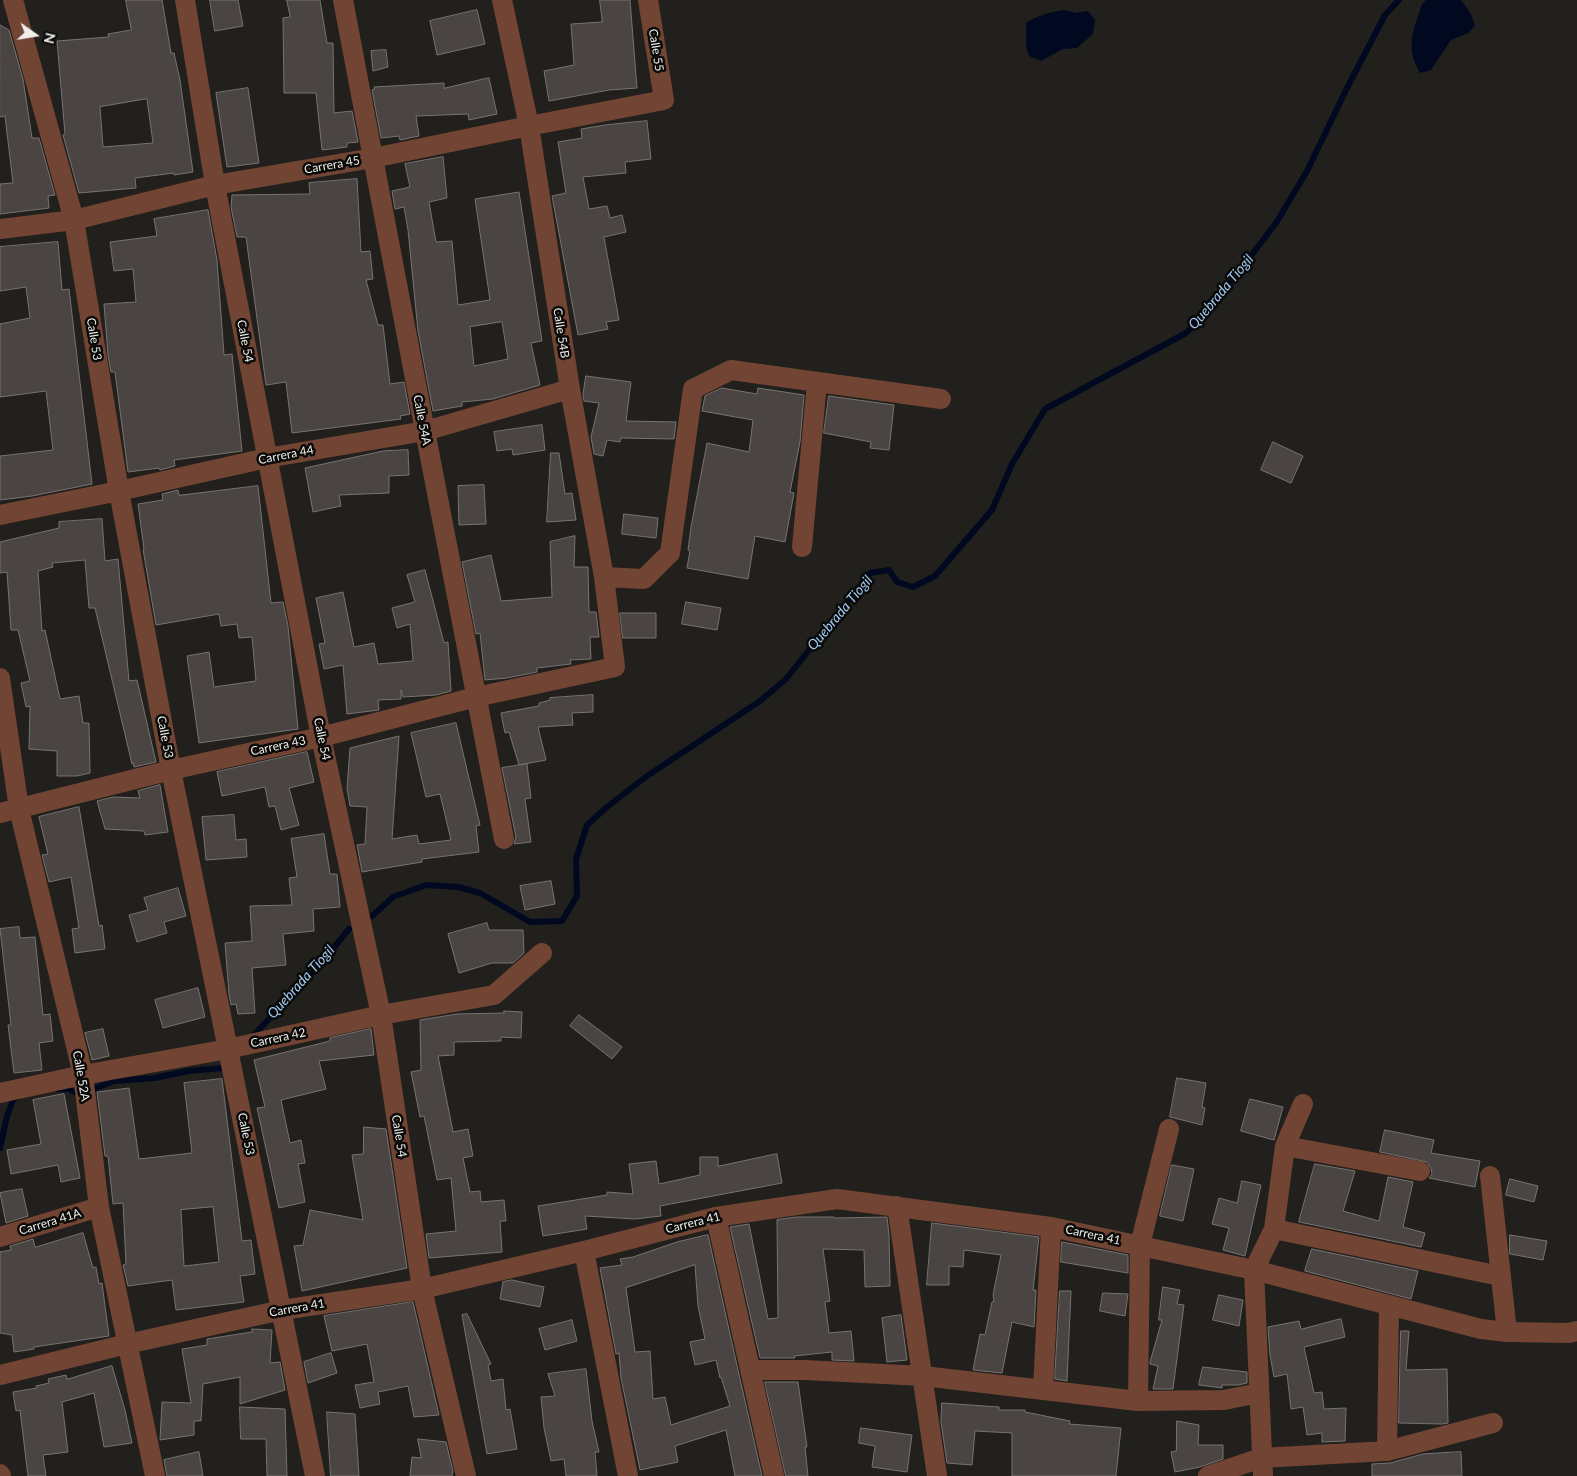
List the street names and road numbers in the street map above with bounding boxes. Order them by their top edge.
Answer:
street label: Calle 55 [646,28,666,72]
street label: Carrera 45 [303,153,361,177]
street label: Calle 54B [550,307,572,359]
street label: Calle 53 [84,317,104,361]
street label: Calle 54 [234,319,256,363]
street label: Calle 54A [410,394,434,446]
street label: Carrera 44 [257,443,315,467]
street label: Calle 53 [154,715,176,759]
street label: Calle 54 [310,716,334,762]
street label: Carrera 43 [249,733,307,759]
street label: Carrera 42 [249,1025,307,1051]
street label: Calle 52A [69,1050,93,1102]
street label: Calle 53 [234,1111,258,1157]
street label: Calle 54 [389,1114,409,1158]
street label: Carrera 41A [17,1206,83,1238]
street label: Carrera 41 [664,1209,722,1237]
street label: Carrera 41 [1064,1222,1122,1248]
street label: Carrera 41 [268,1296,326,1320]

